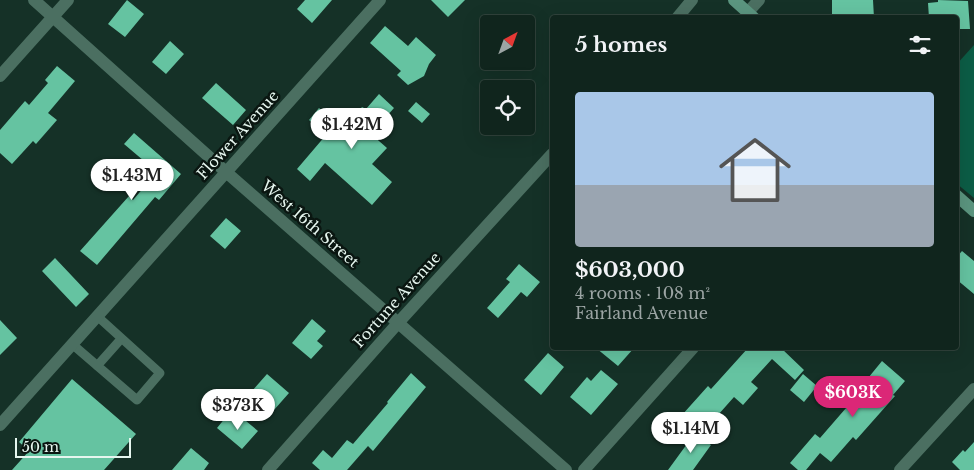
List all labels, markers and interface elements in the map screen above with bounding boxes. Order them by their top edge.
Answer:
north arrow [480,15,535,70]
map controls [480,15,535,135]
icon: filters [906,31,934,59]
text: 5 homes [575,32,667,58]
button: locate [480,80,535,135]
street label: Flower Avenue [193,86,283,183]
pin: $1.42M [311,108,393,150]
text: $1.42M [322,114,382,134]
icon: home [710,125,800,215]
pin: $1.43M [91,158,173,201]
text: $1.43M [102,165,162,185]
street label: West 16th Street [257,175,363,272]
street label: Fortune Avenue [349,248,444,351]
text: $603,000 [575,257,685,283]
text: 4 rooms · 108 m² [575,283,710,303]
text: Fairland Avenue [575,303,708,323]
pin: $603K [818,376,888,418]
text: $603K [825,382,881,402]
pin: $373K [203,388,273,431]
text: $373K [212,395,264,415]
pin: $1.14M [650,412,732,454]
text: $1.14M [662,418,720,438]
scale bar [15,435,131,458]
text: 50 m [22,438,59,456]

